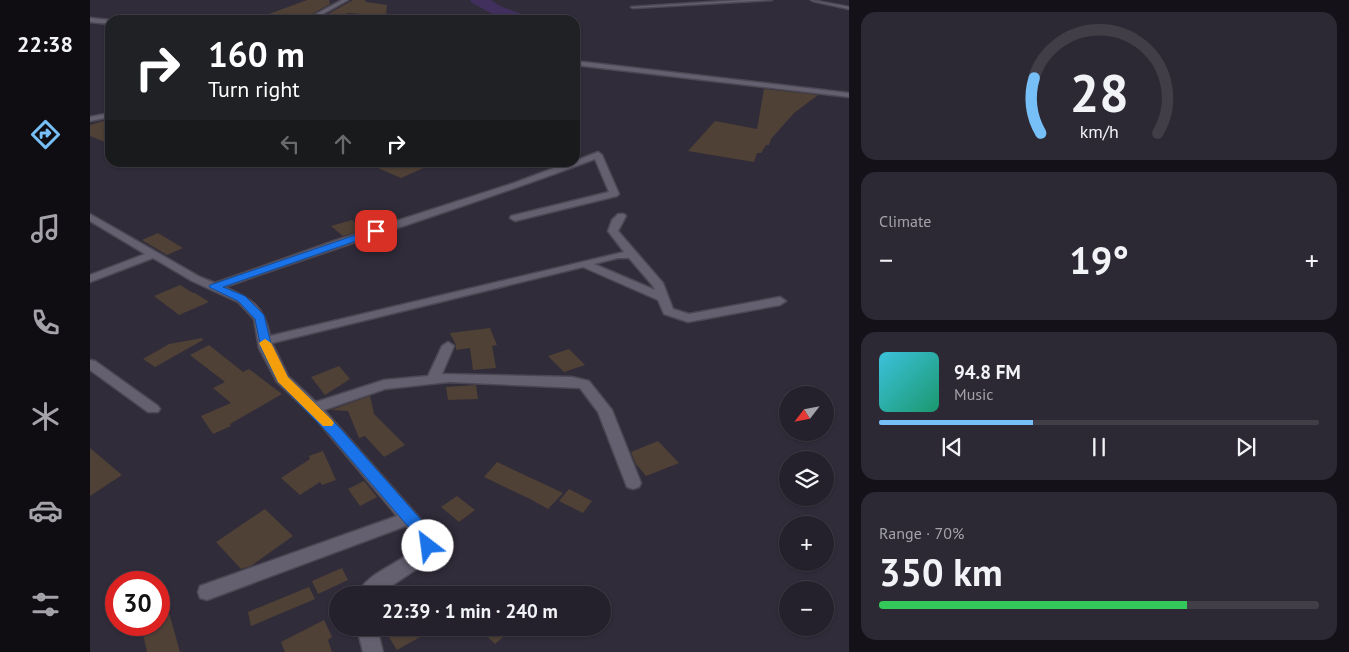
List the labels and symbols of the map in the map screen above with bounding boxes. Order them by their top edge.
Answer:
pin [355,210,397,252]
north arrow [779,386,834,441]
position arrow [401,519,453,571]
speed limit sign: 30 [105,571,170,636]

